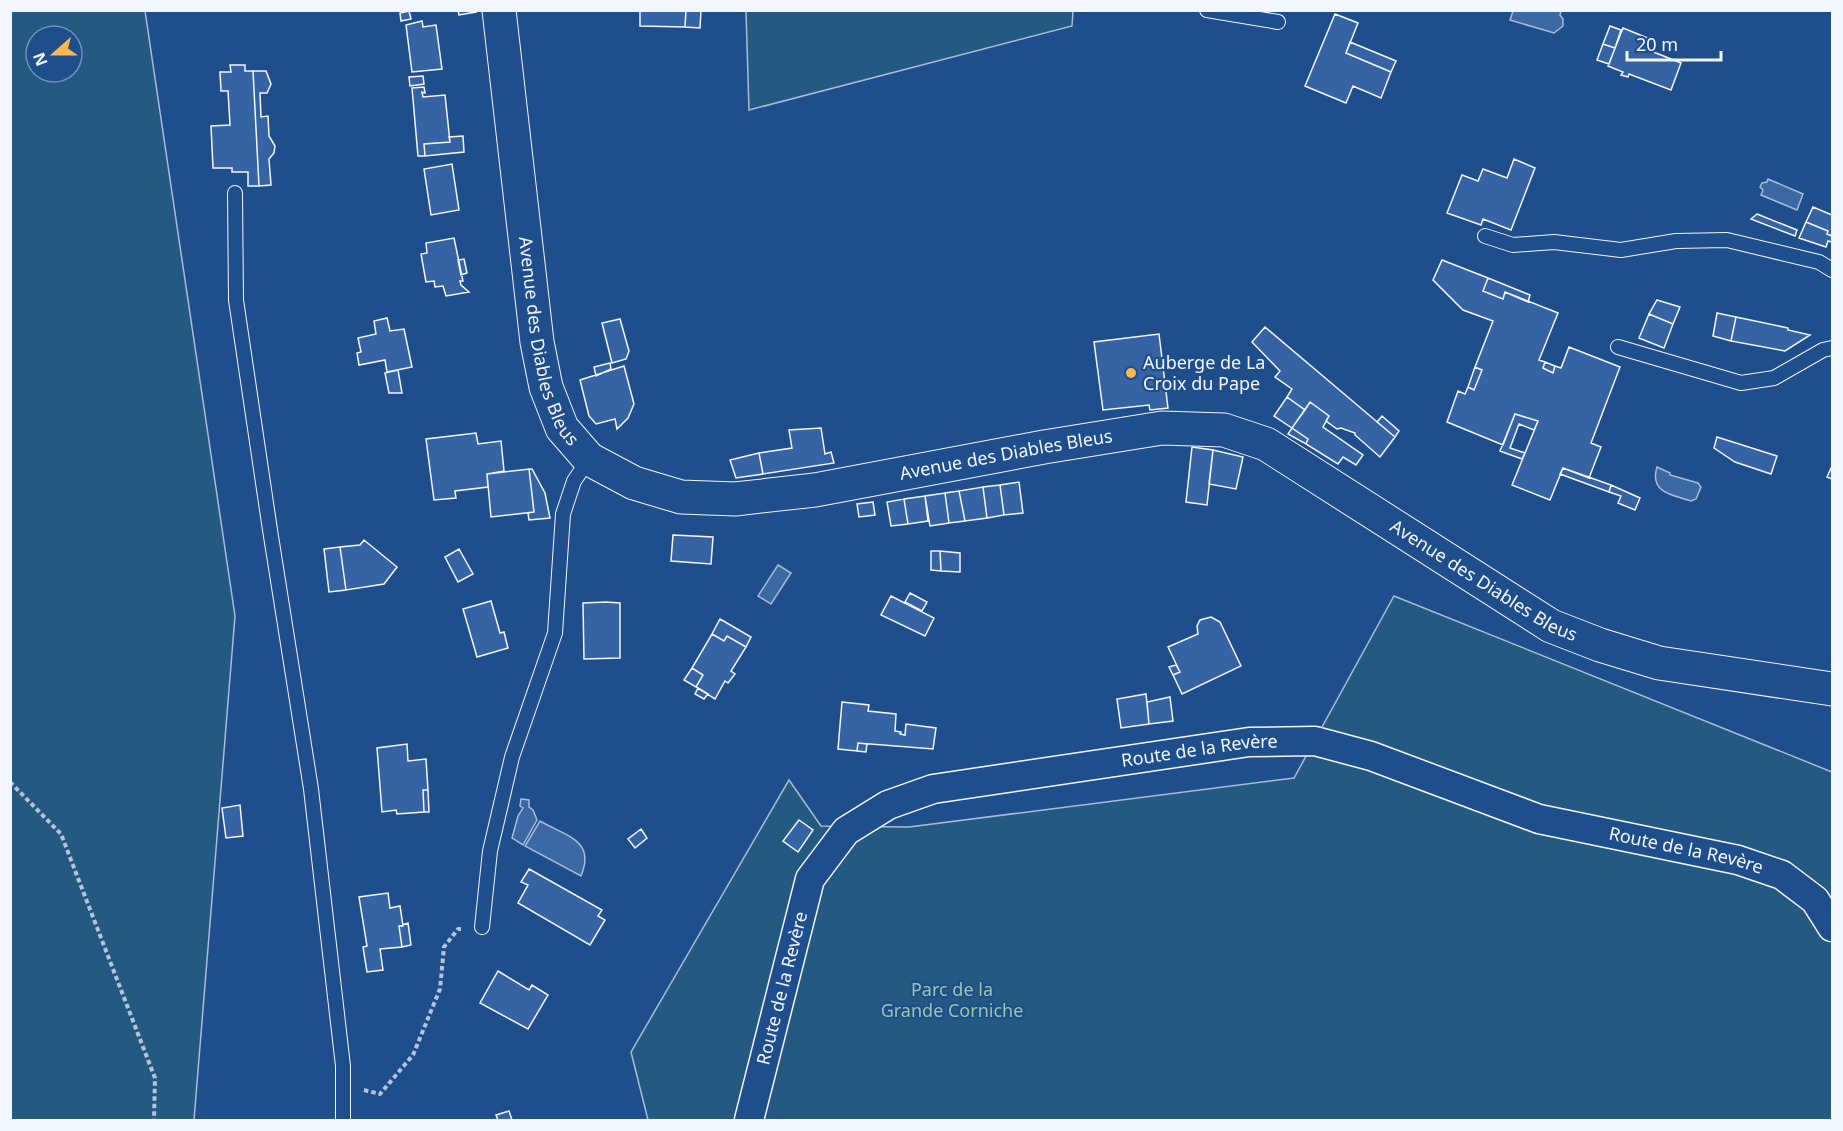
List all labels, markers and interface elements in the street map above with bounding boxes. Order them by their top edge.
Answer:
north arrow [24,24,84,84]
scale bar [1627,24,1722,62]
text: 20 m [1636,32,1678,56]
text: N [27,49,53,69]
street label: Avenue des Diables Bleus [514,235,585,450]
place label: Auberge de La Croix du Pape [1143,350,1265,395]
marker: Auberge de La Croix du Pape [1124,366,1138,380]
street label: Avenue des Diables Bleus [897,423,1114,485]
street label: Avenue des Diables Bleus [1386,514,1581,646]
street label: Route de la Revère [1120,729,1278,772]
street label: Route de la Revère [1607,821,1767,879]
street label: Route de la Revère [750,909,812,1067]
park label: Parc de la Grande Corniche [881,977,1023,1022]

